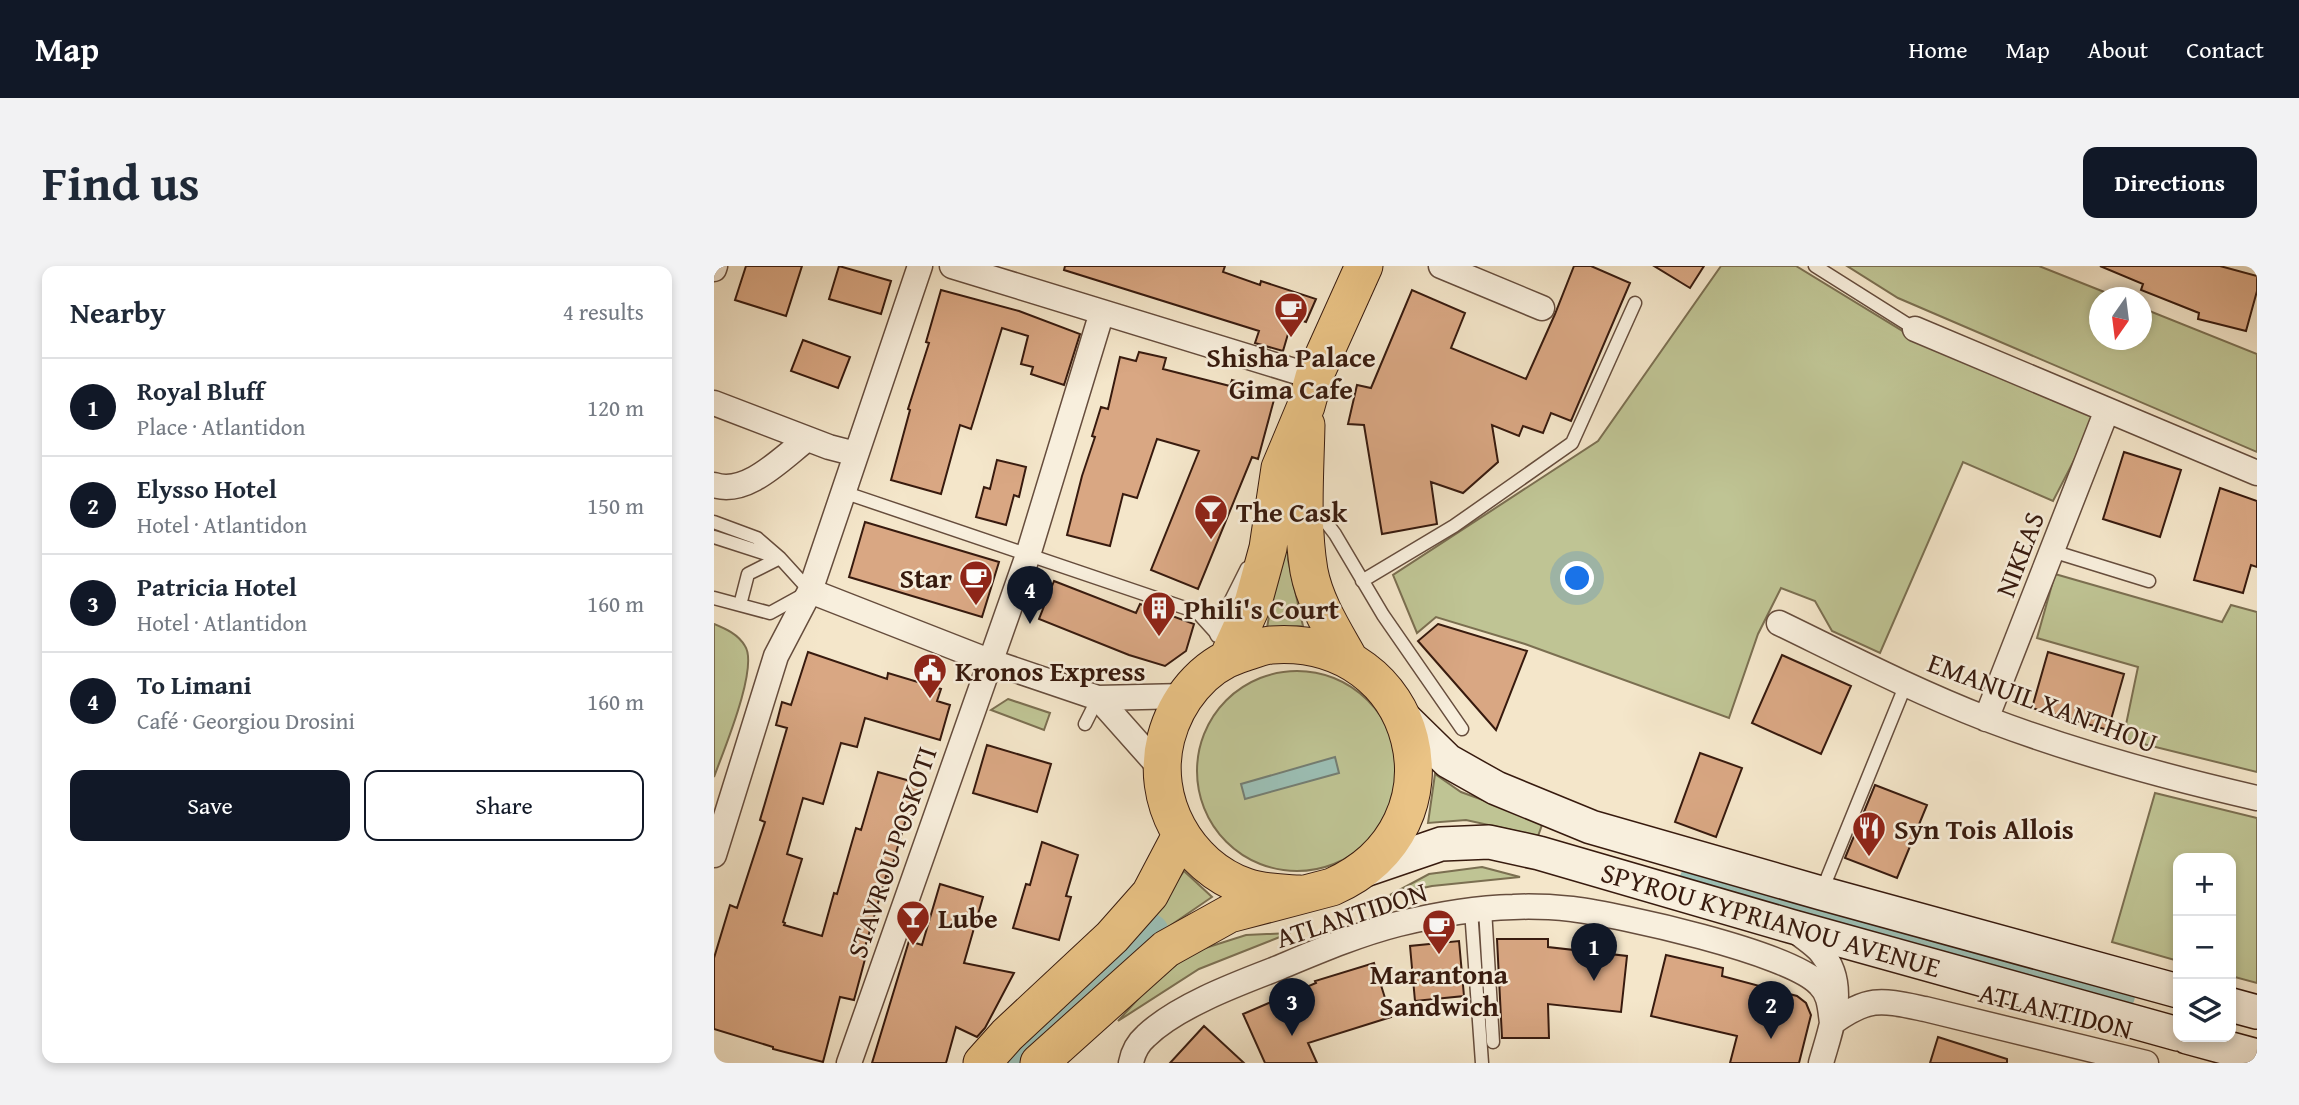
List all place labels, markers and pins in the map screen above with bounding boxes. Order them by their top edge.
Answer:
cafe icon: Shisha Palace Gima Cafe [1272,290,1310,339]
place label: Shisha Palace Gima Cafe [1206,336,1376,409]
place label: The Cask [1236,491,1348,532]
bar icon: The Cask [1192,492,1230,541]
place label: Star [899,557,952,598]
cafe icon: Star [957,558,995,607]
pin: 4 [1007,566,1053,624]
place label: Phili's Court [1184,588,1340,629]
building icon: Phili's Court [1140,589,1178,638]
place label: Kronos Express [955,650,1146,691]
public building icon: Kronos Express [911,651,949,700]
place label: Syn Tois Allois [1894,808,2074,849]
restaurant icon: Syn Tois Allois [1850,809,1888,858]
place label: Lube [938,897,998,938]
bar icon: Lube [894,898,932,947]
cafe icon: Marantona Sandwich [1420,907,1458,956]
pin: 1 [1571,923,1617,981]
place label: Marantona Sandwich [1370,953,1509,1026]
pin: 3 [1269,978,1315,1036]
pin: 2 [1748,981,1794,1039]

